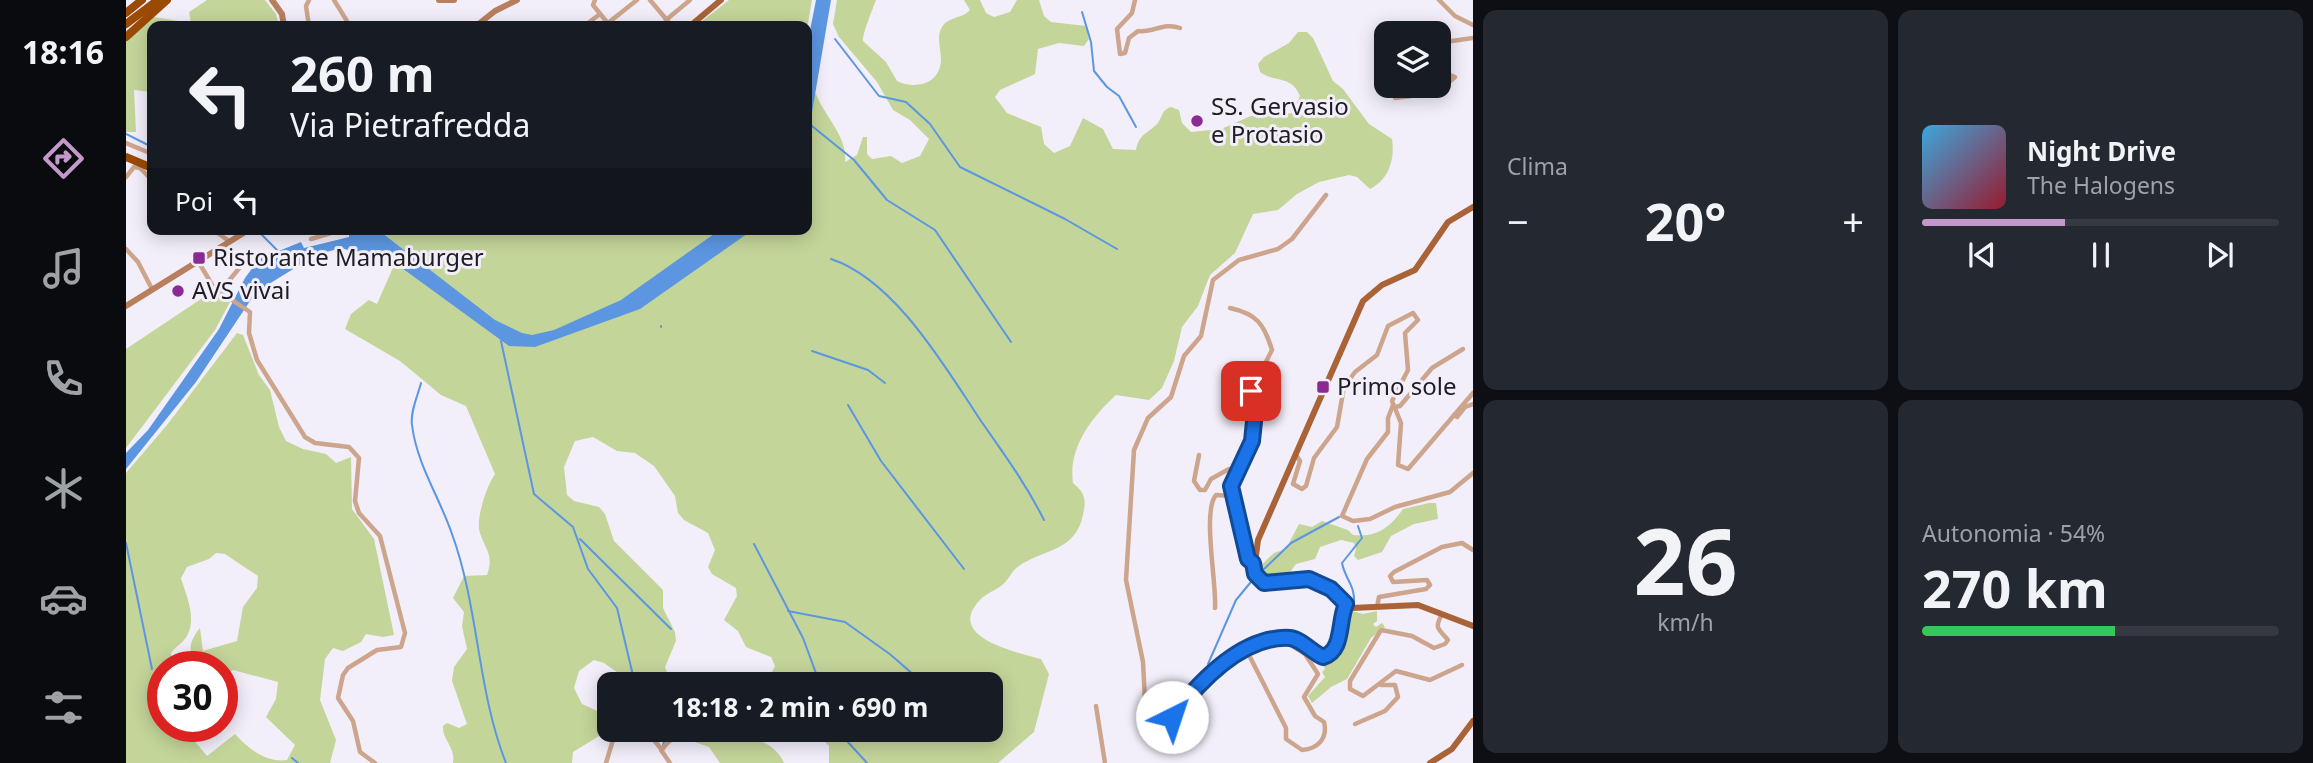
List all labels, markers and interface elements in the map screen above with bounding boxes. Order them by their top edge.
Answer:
map controls [1374,21,1451,98]
button: layers [1374,21,1451,98]
text: 18:16 [22,30,104,73]
text: 260 m [290,40,435,106]
icon: left [175,49,266,140]
place label: SS. Gervasio e Protasio [1211,89,1349,150]
text: Via Pietrafredda [290,103,530,146]
marker: SS. Gervasio e Protasio [1189,113,1205,129]
text: Night Drive [2027,133,2176,169]
icon: directions [39,134,88,183]
text: Clima [1507,150,1568,182]
text: The Halogens [2027,169,2175,201]
icon: left [227,182,265,220]
text: Poi [175,183,213,219]
text: 20° [1645,185,1726,256]
text: − [1507,195,1529,247]
text: + [1842,195,1864,247]
icon: previous [1963,236,2001,274]
icon: pause [2082,236,2120,274]
icon: next [2201,236,2239,274]
place label: Ristorante Mamaburger [213,240,484,273]
icon: music [39,244,88,293]
marker: Ristorante Mamaburger [191,250,207,266]
place label: AVS vivai [192,273,290,306]
marker: AVS vivai [170,283,186,299]
icon: phone [39,354,88,403]
pin [1221,361,1281,421]
place label: Primo sole [1337,369,1457,402]
icon: arrive [1232,372,1270,410]
marker: Primo sole [1315,379,1331,395]
icon: climate [39,464,88,513]
text: 26 [1633,498,1738,622]
text: Autonomia · 54% [1922,517,2105,549]
text: 270 km [1922,552,2108,623]
icon: car [39,574,88,623]
text: km/h [1657,606,1714,638]
speed limit sign: 30 [147,651,238,742]
position arrow [1135,680,1209,754]
icon: filters [39,683,88,732]
text: 18:18 · 2 min · 690 m [672,689,928,725]

